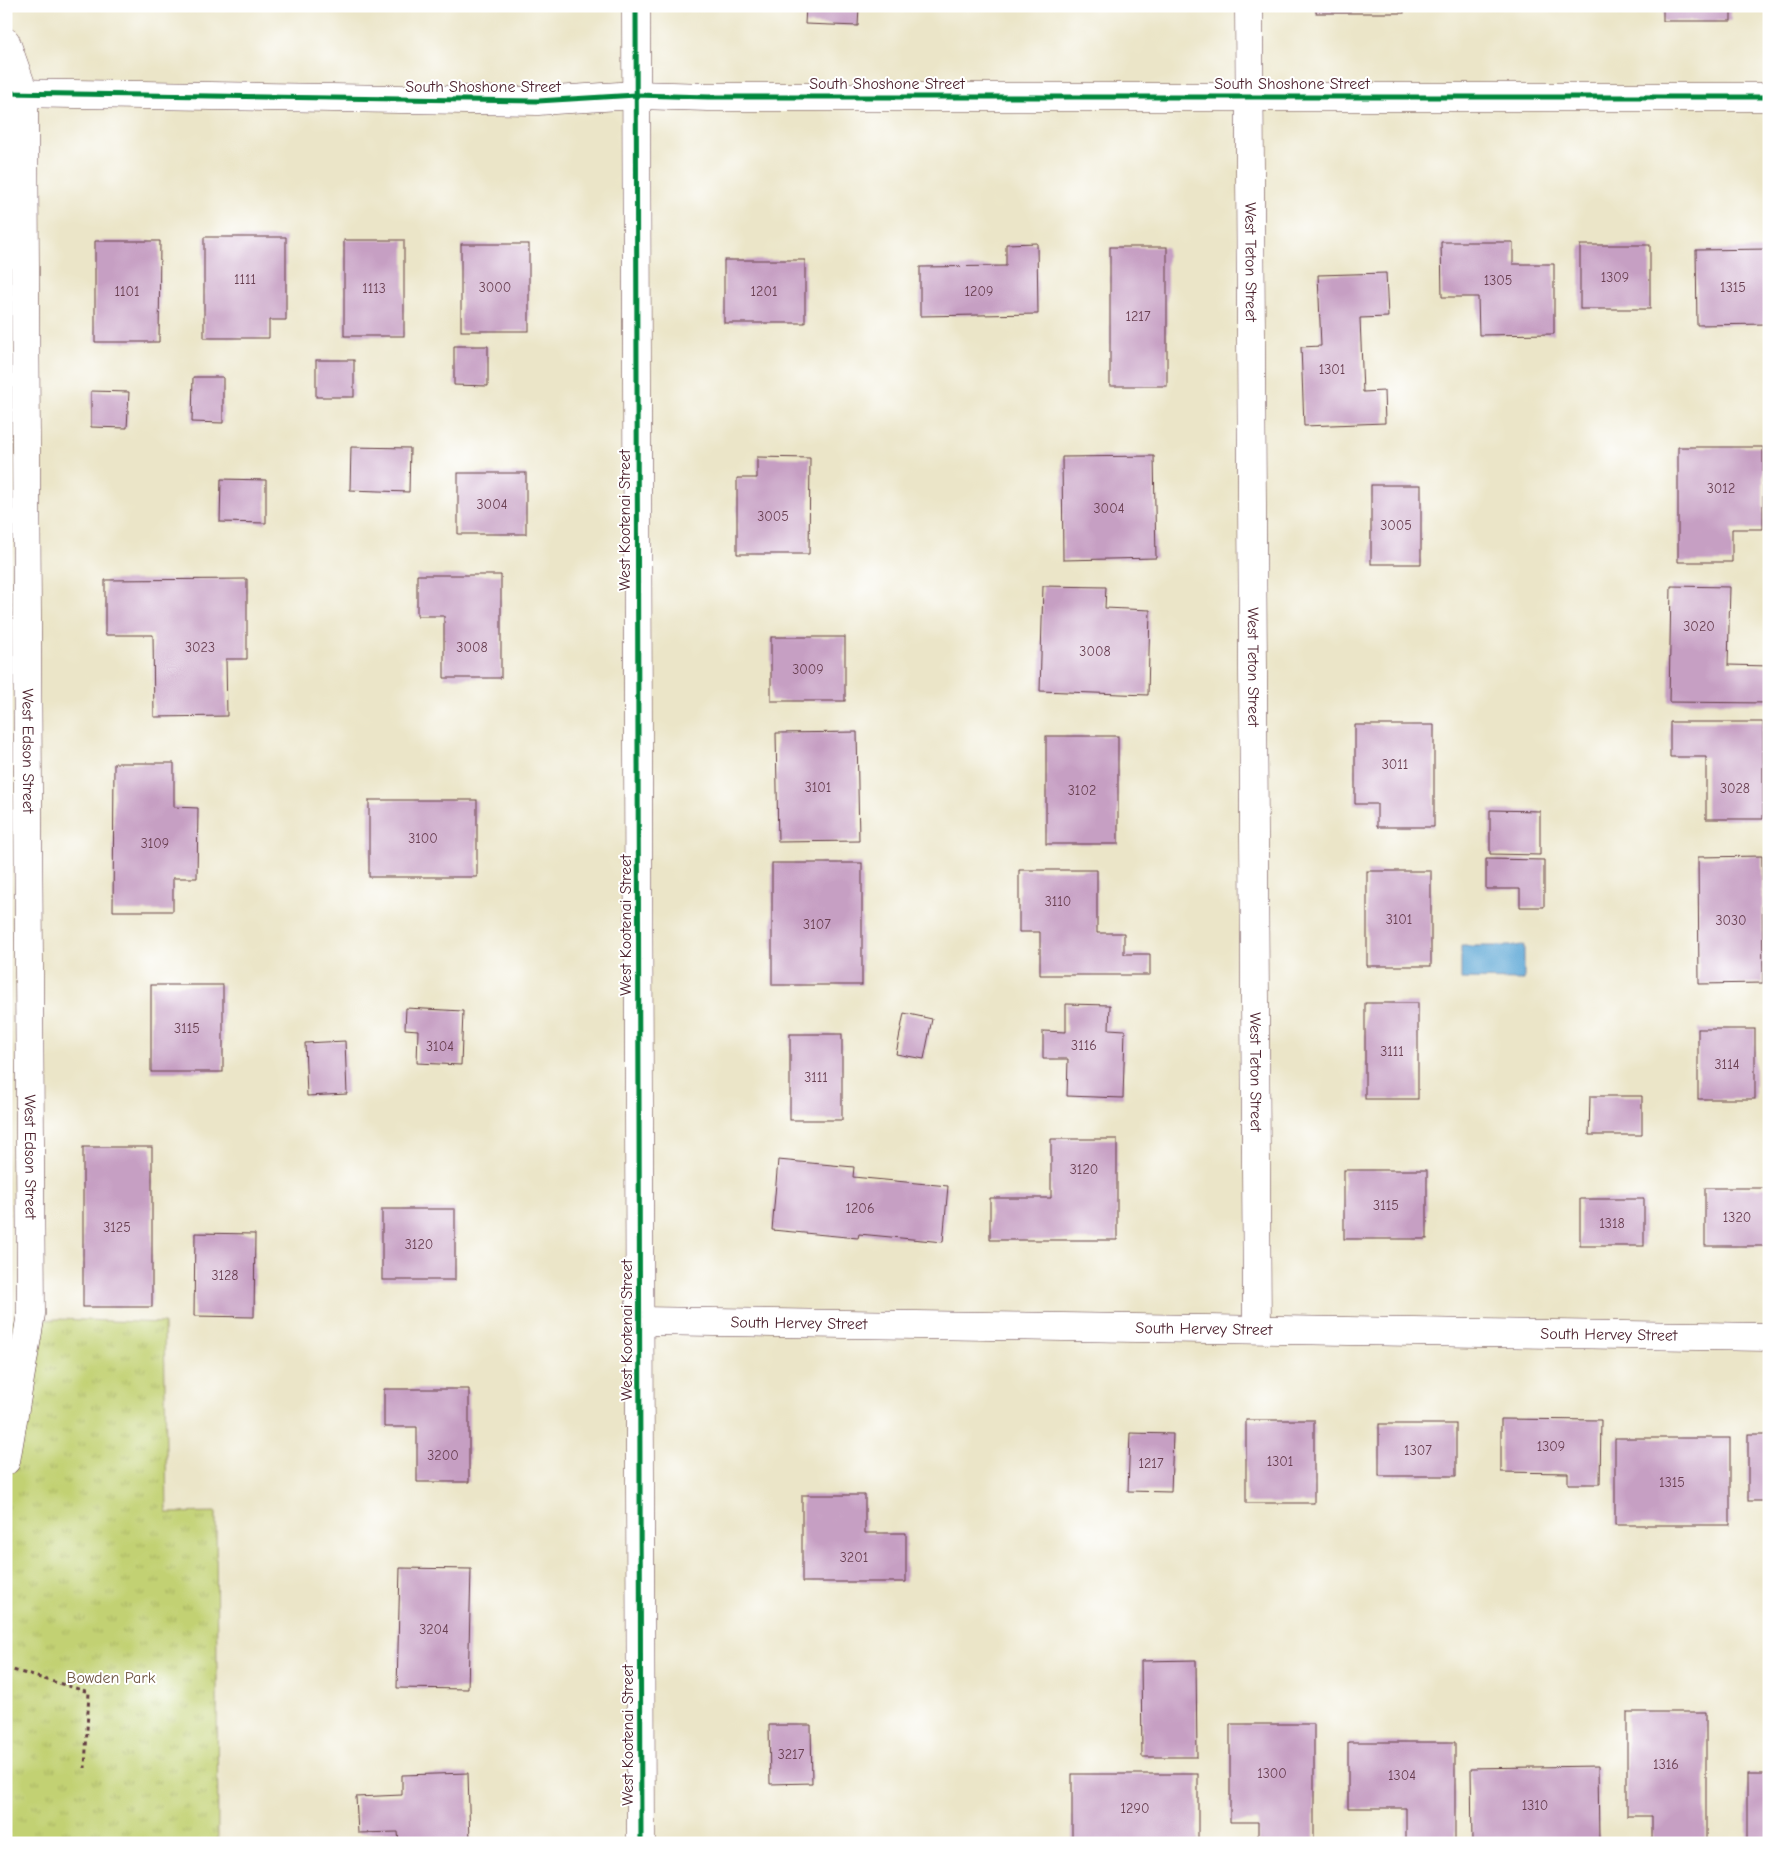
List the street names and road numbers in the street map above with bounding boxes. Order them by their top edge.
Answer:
street label: South Shoshone Street [809,75,965,93]
street label: South Shoshone Street [1214,75,1370,93]
street label: South Shoshone Street [405,78,561,96]
street label: West Teton Street [1241,202,1260,322]
street label: West Kootenai Street [616,449,634,591]
street label: West Teton Street [1244,607,1262,727]
street label: West Edson Street [18,688,37,814]
street label: West Kootenai Street [617,854,635,996]
street label: West Teton Street [1246,1012,1265,1132]
street label: West Edson Street [21,1094,39,1220]
street label: West Kootenai Street [618,1259,636,1401]
street label: South Hervey Street [730,1313,868,1333]
street label: South Hervey Street [1135,1319,1273,1339]
street label: South Hervey Street [1540,1325,1678,1345]
street label: West Kootenai Street [619,1664,637,1806]

